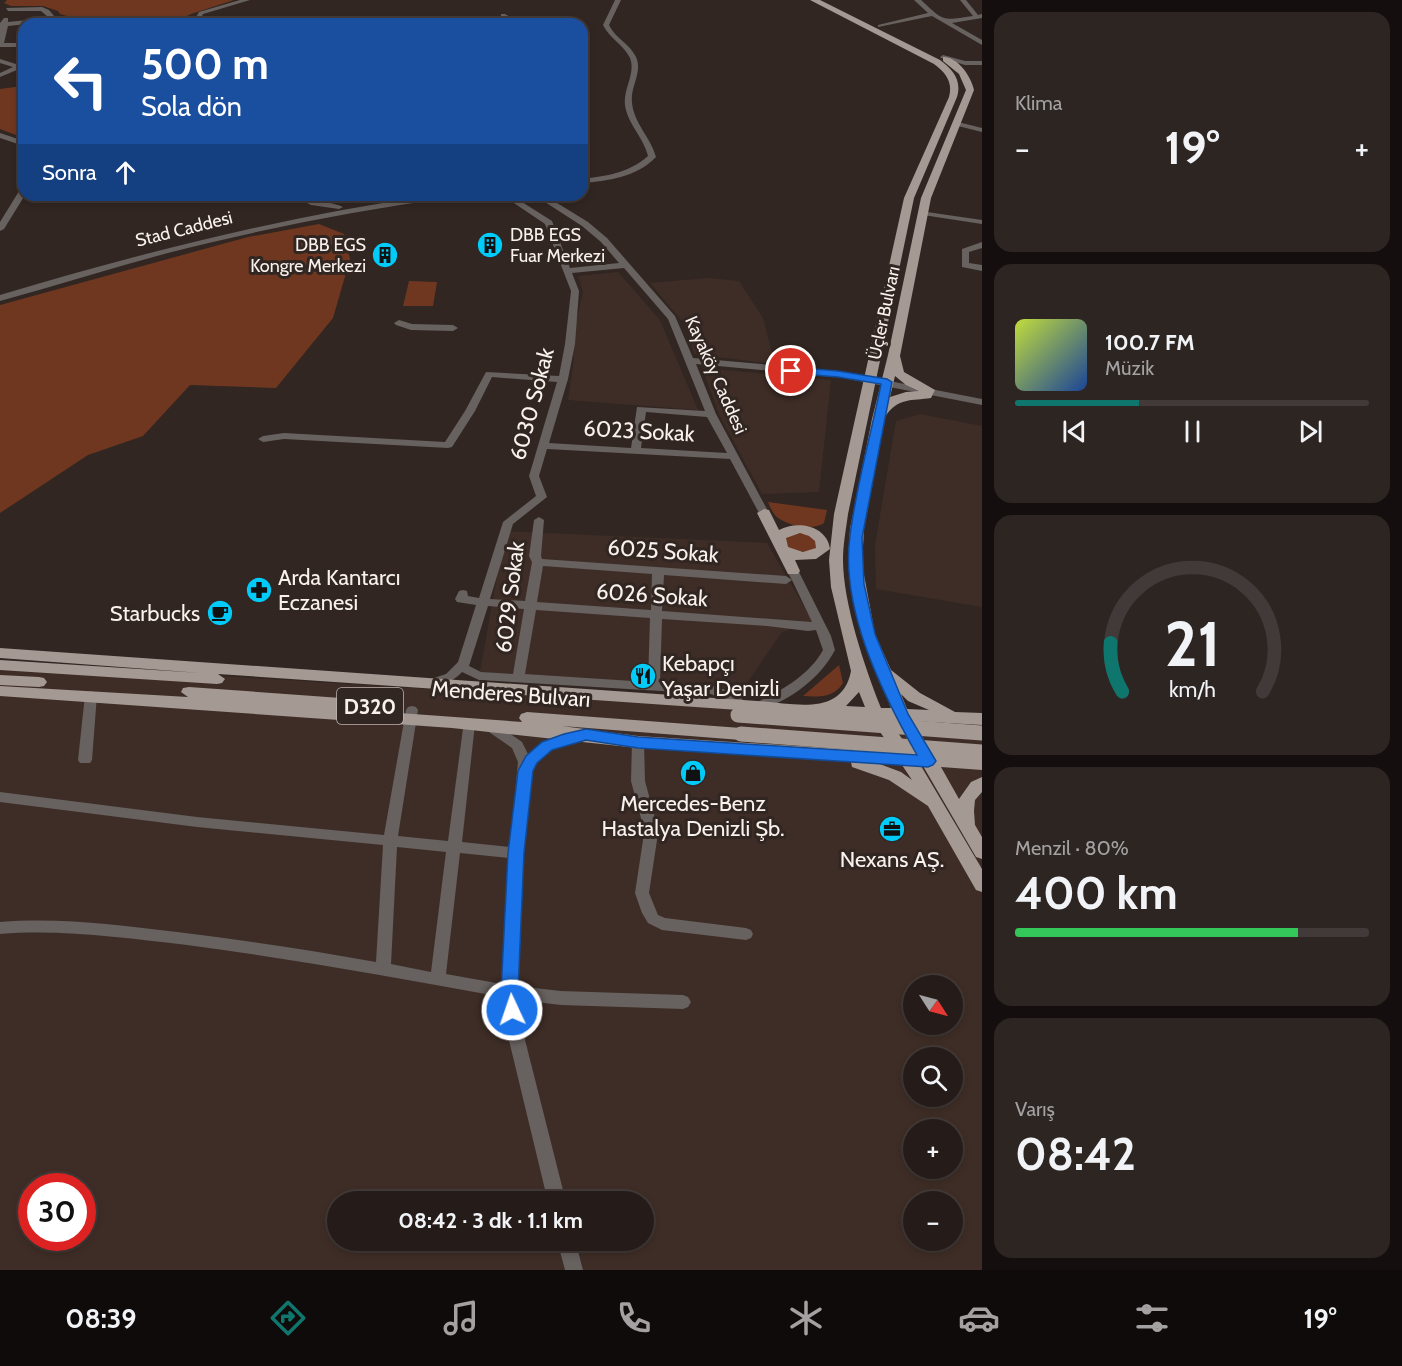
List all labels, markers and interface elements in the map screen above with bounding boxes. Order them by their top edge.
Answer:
text: 500 m [141,38,269,90]
icon: left [42,42,120,120]
text: Sola dön [141,90,242,123]
text: Klima [1015,91,1062,115]
text: 19° [1165,121,1219,175]
text: − [1015,128,1030,168]
text: + [1354,128,1369,168]
icon: ahead [109,156,142,189]
text: Sonra [42,159,97,186]
street label: Stad Caddesi [133,206,235,252]
place label: DBB EGS Fuar Merkezi [510,224,605,267]
building icon: DBB EGS Fuar Merkezi [475,230,505,260]
place label: DBB EGS Kongre Merkezi [250,234,366,277]
building icon: DBB EGS Kongre Merkezi [370,240,400,270]
street label: Üçler Bulvarı [863,264,905,362]
street label: Kayaköy Caddesi [680,313,752,437]
text: 100.7 FM [1105,329,1195,356]
street label: 6030 Sokak [504,345,560,463]
pin [765,345,816,396]
icon: arrive [774,354,807,387]
text: Müzik [1105,356,1154,380]
street label: 6023 Sokak [583,415,695,447]
icon: previous [1058,415,1091,448]
icon: pause [1176,415,1209,448]
icon: next [1294,415,1327,448]
street label: 6025 Sokak [607,534,720,568]
street label: 6029 Sokak [490,540,530,654]
place label: Arda Kantarcı Eczanesi [278,564,400,616]
pharmacy icon: Arda Kantarcı Eczanesi [244,575,274,605]
street label: 6026 Sokak [595,578,709,612]
cafe icon: Starbucks [205,598,235,628]
place label: Starbucks [110,600,200,627]
text: 21 [1164,606,1220,682]
place label: Kebapçı Yaşar Denizli [661,650,779,702]
restaurant icon: Kebapçı Yaşar Denizli [628,661,658,691]
street label: Menderes Bulvarı [431,675,591,713]
text: km/h [1169,676,1215,702]
road number: D320 [337,688,403,724]
shop icon: Mercedes-Benz Hastalya Denizli Şb. [678,758,708,788]
place label: Mercedes-Benz Hastalya Denizli Şb. [601,790,785,842]
office icon: Nexans AŞ. [877,814,907,844]
text: Menzil · 80% [1015,836,1129,860]
place label: Nexans AŞ. [840,846,944,873]
text: 400 km [1015,866,1178,920]
north arrow [903,975,963,1035]
map controls [903,975,963,1251]
position arrow [480,978,544,1042]
button: search [903,1047,963,1107]
text: Varış [1015,1097,1055,1121]
button: + [903,1119,963,1179]
text: 08:42 [1015,1127,1136,1181]
speed limit sign: 30 [18,1173,96,1251]
button: − [903,1191,963,1251]
text: 08:42 · 3 dk · 1.1 km [398,1207,583,1234]
icon: directions [267,1297,309,1339]
icon: music [440,1297,482,1339]
icon: phone [613,1297,655,1339]
icon: climate [785,1297,827,1339]
icon: car [958,1297,1000,1339]
icon: filters [1131,1297,1173,1339]
text: 08:39 [65,1302,136,1335]
text: 19° [1304,1302,1337,1335]

